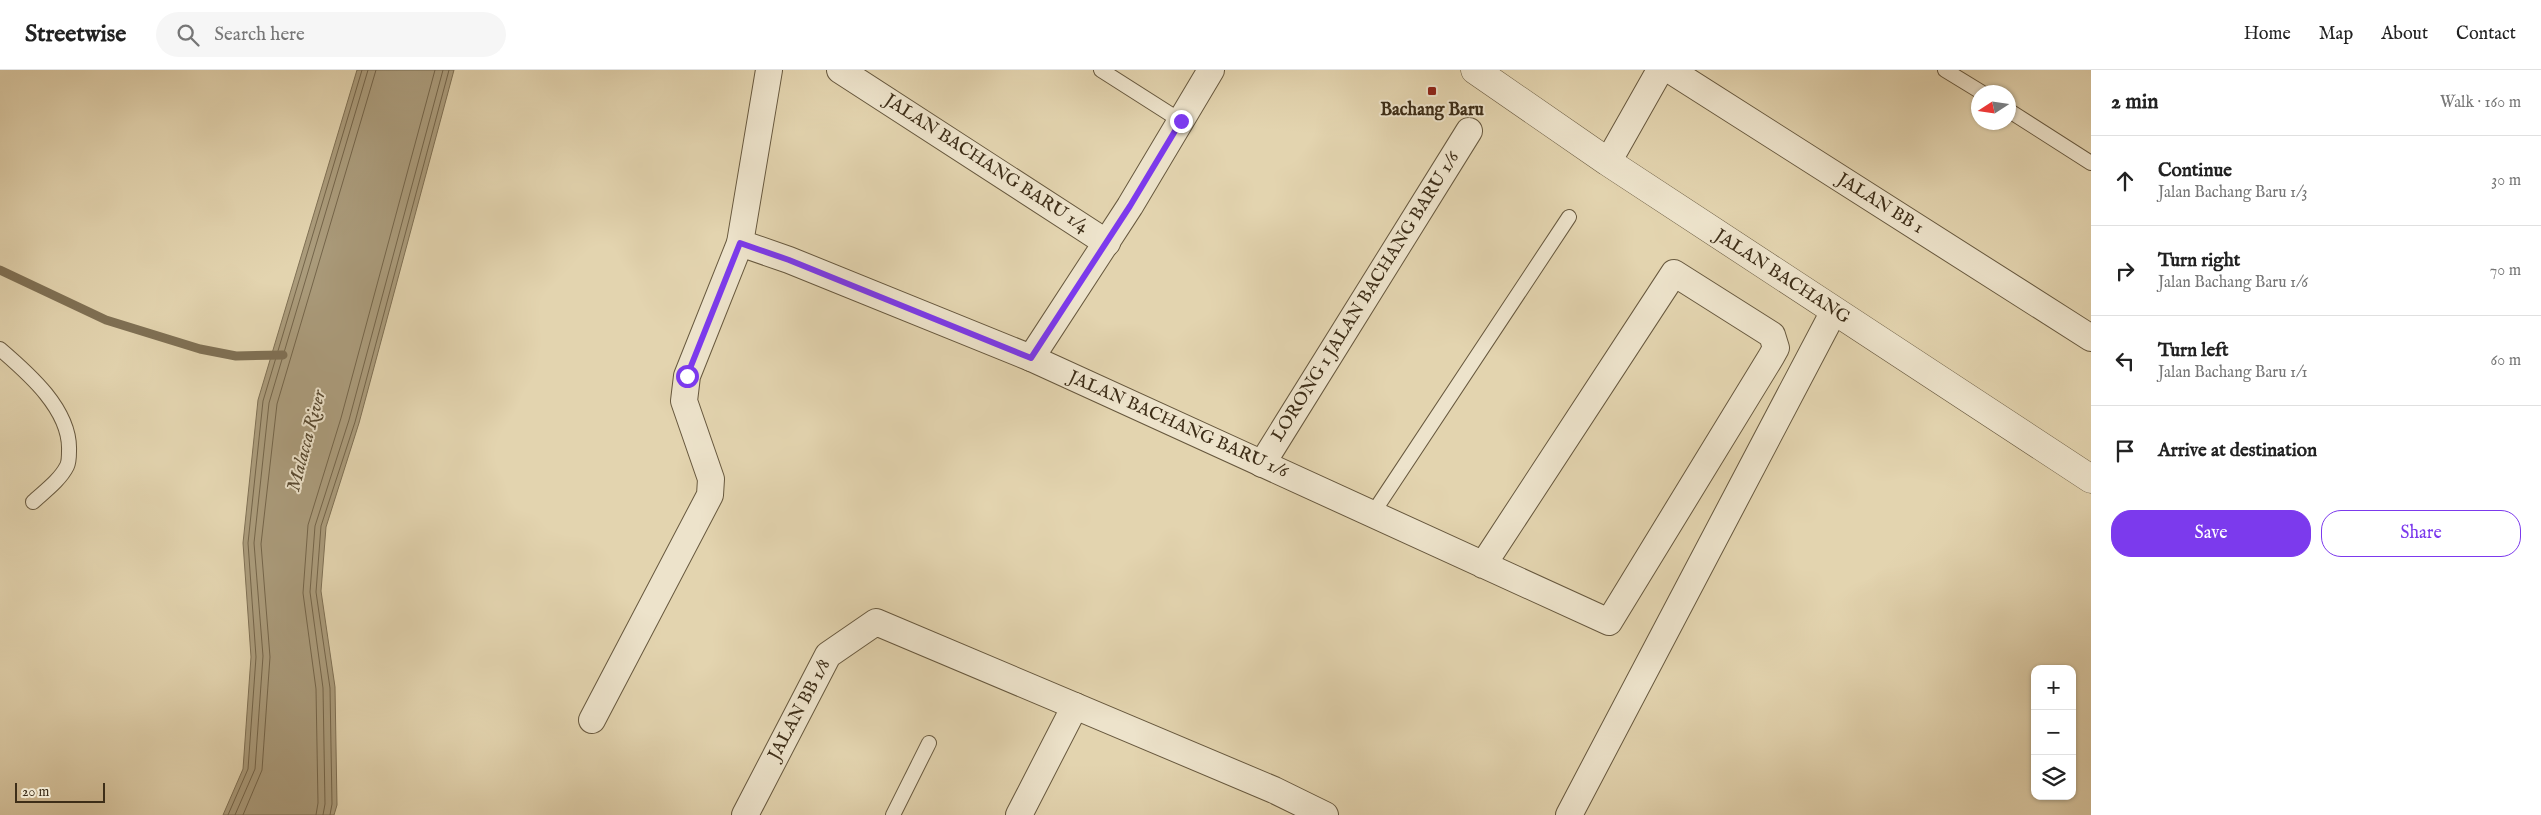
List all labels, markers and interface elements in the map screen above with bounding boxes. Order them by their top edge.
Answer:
search box [156,12,506,57]
text: Streetwise [25,19,126,50]
icon: search [174,21,202,49]
text: Search here [214,23,305,47]
text: Home [2244,23,2291,46]
text: Map [2319,23,2353,46]
text: About [2381,23,2428,46]
text: Contact [2456,23,2516,46]
marker: Bachang Baru [1426,85,1438,97]
north arrow [1971,85,2016,130]
street label: JALAN BACHANG BARU 1/4 [878,88,1093,239]
text: 2 min [2111,89,2158,116]
text: Walk · 160 m [2440,93,2521,113]
place label: Bachang Baru [1380,99,1485,122]
route end [1170,110,1193,133]
street label: LORONG 1 JALAN BACHANG BARU 1/6 [1267,147,1465,446]
text: Continue [2158,159,2232,183]
street label: JALAN BB 1 [1831,167,1928,240]
icon: ahead [2111,167,2139,195]
text: 30 m [2491,171,2521,191]
text: Jalan Bachang Baru 1/3 [2158,183,2307,203]
street label: JALAN BACHANG [1708,223,1855,330]
text: Turn right [2158,249,2240,273]
icon: right [2111,257,2139,285]
text: 70 m [2490,261,2521,281]
text: Jalan Bachang Baru 1/6 [2158,273,2308,293]
text: Turn left [2158,339,2229,363]
icon: left [2111,347,2139,375]
text: 60 m [2491,351,2521,371]
text: Jalan Bachang Baru 1/1 [2158,363,2307,383]
route start [676,365,699,388]
street label: JALAN BACHANG BARU 1/6 [1063,365,1292,484]
water label: Malacca River [282,386,332,494]
icon: arrive [2111,437,2139,465]
text: Arrive at destination [2158,439,2317,463]
button: Save [2111,510,2311,557]
button: Share [2321,510,2521,557]
street label: JALAN BB 1/8 [763,655,836,766]
map controls [2031,665,2076,800]
button: + [2031,665,2076,710]
button: − [2031,710,2076,755]
button: layers [2031,755,2076,800]
scale bar [15,780,105,803]
text: 20 m [22,783,49,801]

